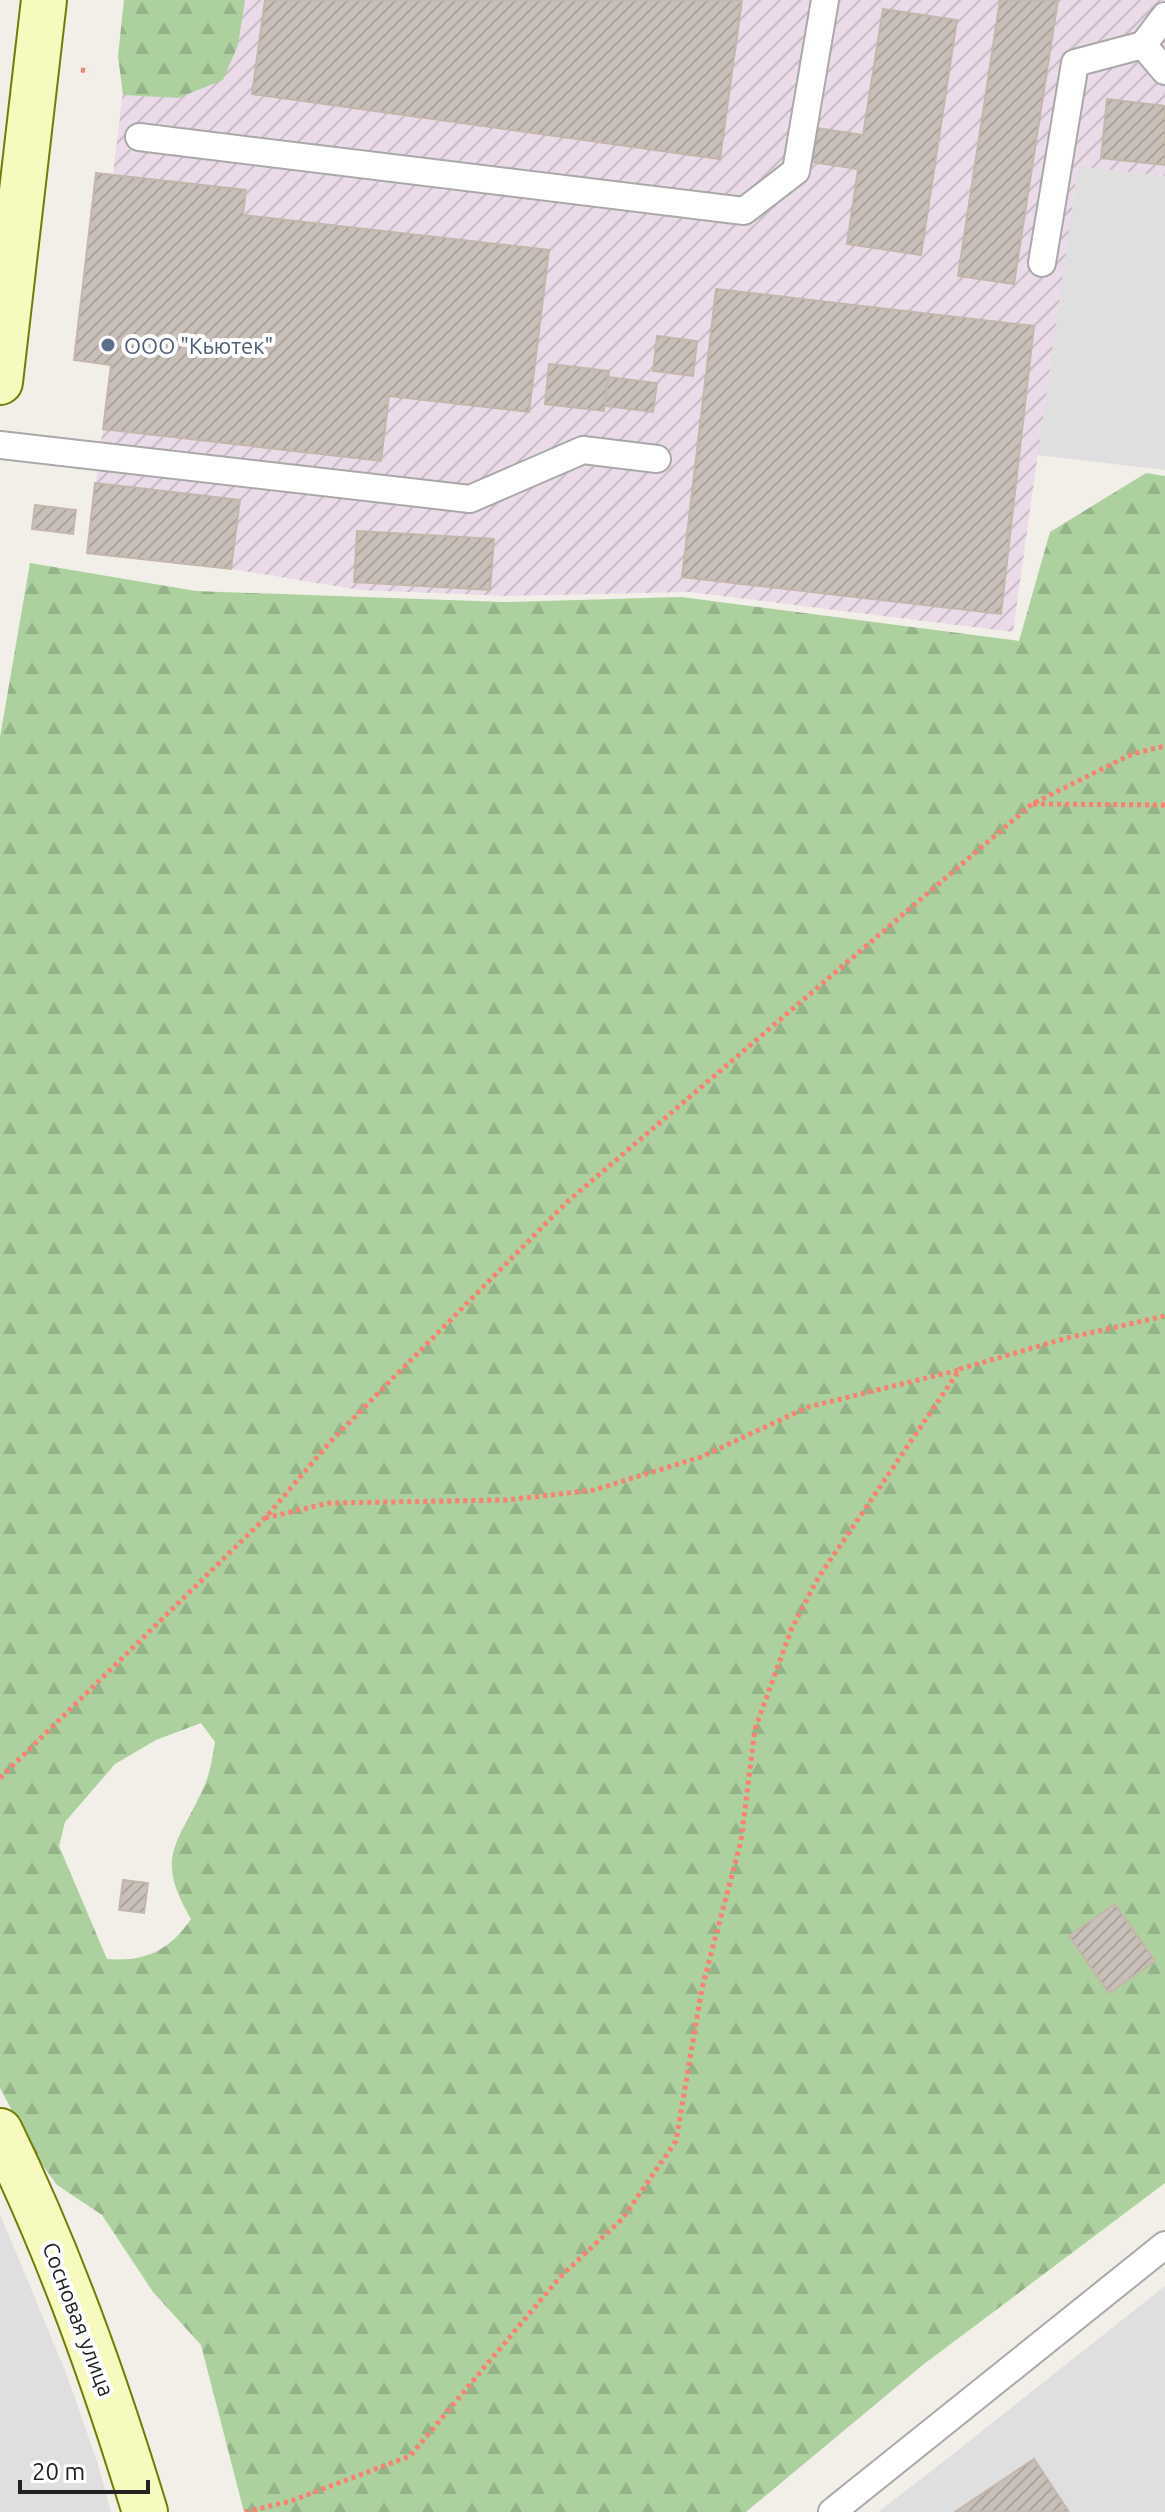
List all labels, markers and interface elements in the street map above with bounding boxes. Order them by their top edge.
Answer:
place label: ООО "Кьютек" [124,333,273,358]
marker: ООО "Кьютек" [99,336,117,354]
street label: Сосновая улица [38,2239,120,2399]
scale bar [20,2444,148,2494]
text: 20 m [32,2458,85,2485]

